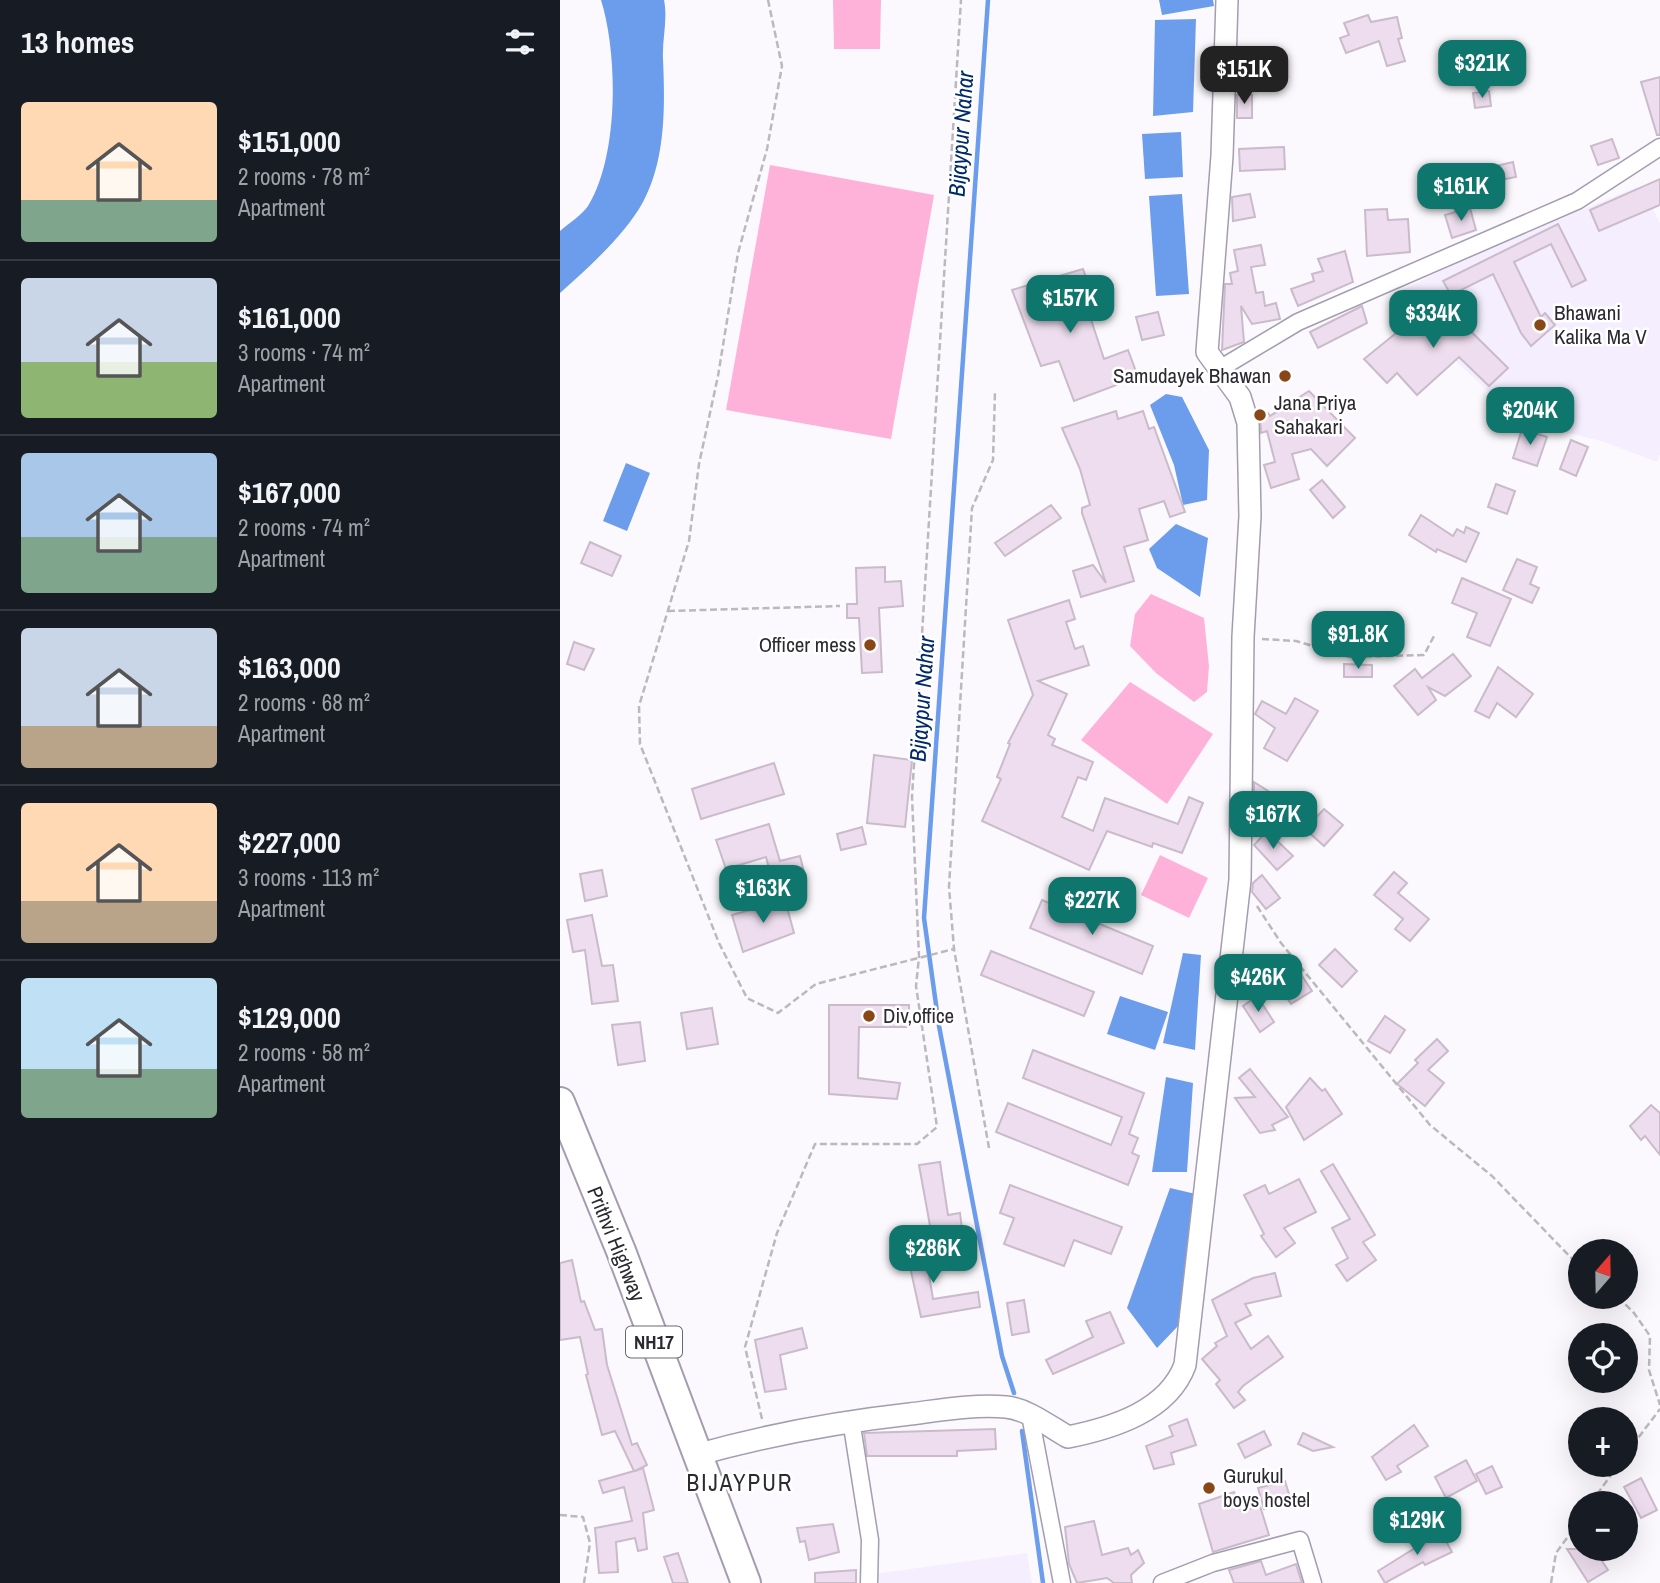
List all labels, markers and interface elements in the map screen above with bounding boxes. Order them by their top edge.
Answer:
text: 13 homes [21,22,135,62]
icon: filters [501,23,539,61]
pin: $321K [1433,41,1531,100]
pin: $151K [1195,46,1293,106]
text: $321K [1454,47,1510,78]
text: $151K [1216,53,1272,84]
water label: Bijaypur Nahar [941,69,980,198]
text: $151,000 [238,121,341,161]
icon: home [77,130,161,214]
text: 2 rooms · 78 m² [238,161,370,192]
pin: $161K [1412,164,1510,223]
text: $161K [1433,170,1489,201]
text: Apartment [238,192,325,223]
pin: $157K [1021,276,1119,335]
text: $157K [1042,282,1098,313]
pin: $334K [1384,290,1482,350]
text: $161,000 [238,297,341,337]
text: $334K [1405,297,1461,328]
place label: Bhawani Kalika Ma V [1554,298,1647,351]
icon: home [77,306,161,390]
marker: Bhawani Kalika Ma V [1532,317,1548,333]
text: 3 rooms · 74 m² [238,337,370,368]
place label: Samudayek Bhawan [1113,361,1271,390]
text: Apartment [238,368,325,399]
marker: Samudayek Bhawan [1277,368,1293,384]
place label: Jana Priya Sahakari [1274,388,1357,441]
pin: $204K [1481,388,1579,447]
text: $204K [1502,394,1558,425]
marker: Jana Priya Sahakari [1252,407,1268,423]
text: $167,000 [238,472,341,512]
icon: home [77,481,161,565]
text: 2 rooms · 74 m² [238,512,370,543]
text: Apartment [238,543,325,574]
pin: $91.8K [1301,612,1415,671]
text: $91.8K [1328,618,1388,649]
place label: Officer mess [759,630,856,659]
water label: Bijaypur Nahar [902,634,941,763]
marker: Officer mess [862,637,878,653]
text: $163,000 [238,647,341,687]
icon: home [77,656,161,740]
text: 2 rooms · 68 m² [238,687,370,718]
text: Apartment [238,718,325,749]
pin: $167K [1224,792,1322,851]
text: $167K [1245,798,1301,829]
text: $227,000 [238,822,341,862]
icon: home [77,831,161,915]
text: 3 rooms · 113 m² [238,862,379,893]
pin: $163K [714,866,812,925]
text: $163K [735,872,791,903]
pin: $227K [1043,878,1141,937]
text: $227K [1064,884,1120,915]
text: Apartment [238,893,325,924]
pin: $426K [1209,954,1307,1014]
text: $426K [1230,961,1286,992]
text: $129,000 [238,997,341,1037]
place label: Div,office [883,1001,954,1030]
icon: home [77,1006,161,1090]
marker: Div,office [861,1008,877,1024]
text: 2 rooms · 58 m² [238,1037,370,1068]
text: Apartment [238,1068,325,1099]
street label: Prithvi Highway [580,1182,653,1306]
pin: $286K [884,1226,982,1285]
text: $286K [905,1232,961,1263]
north arrow [1568,1239,1638,1309]
map controls [1568,1239,1638,1561]
button: locate [1568,1323,1638,1393]
road number: NH17 [626,1326,682,1358]
button: + [1568,1407,1638,1477]
place label: Gurukul boys hostel [1223,1461,1310,1514]
district label: BIJAYPUR [687,1467,793,1498]
marker: Gurukul boys hostel [1201,1480,1217,1496]
button: − [1568,1491,1638,1561]
pin: $129K [1368,1498,1466,1557]
text: $129K [1389,1504,1445,1535]

